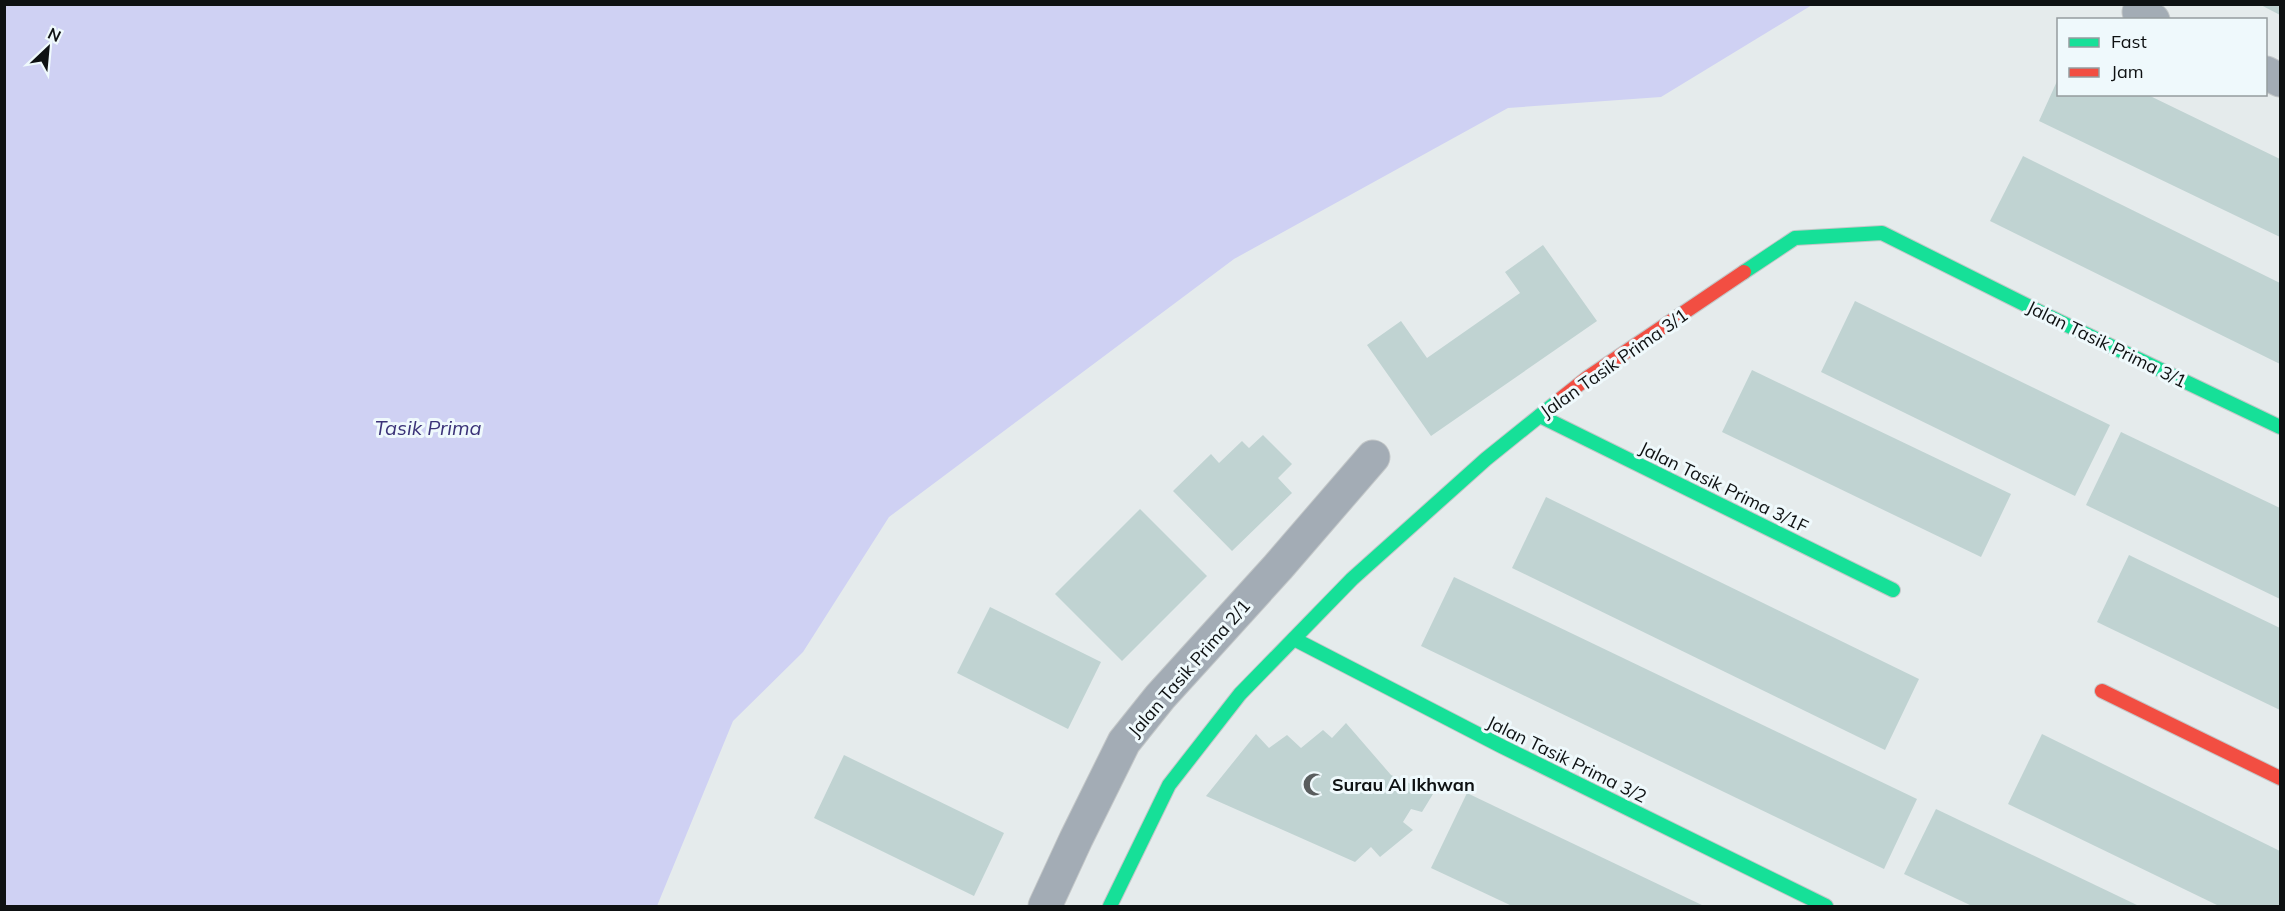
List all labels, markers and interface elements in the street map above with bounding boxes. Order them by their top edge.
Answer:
north arrow [18,18,78,78]
legend [2057,18,2267,96]
text: N [45,23,64,46]
text: Fast [2111,30,2147,53]
text: Jam [2111,60,2144,83]
street label: Jalan Tasik Prima 3/1 [2023,295,2191,393]
street label: Jalan Tasik Prima 3/1 [1536,303,1692,423]
water label: Tasik Prima [374,415,482,440]
street label: Jalan Tasik Prima 3/1F [1636,436,1812,538]
street label: Jalan Tasik Prima 2/1 [1123,594,1255,742]
street label: Jalan Tasik Prima 3/2 [1483,710,1651,808]
mosque icon: Surau Al Ikhwan [1301,771,1327,797]
place label: Surau Al Ikhwan [1332,773,1475,796]

